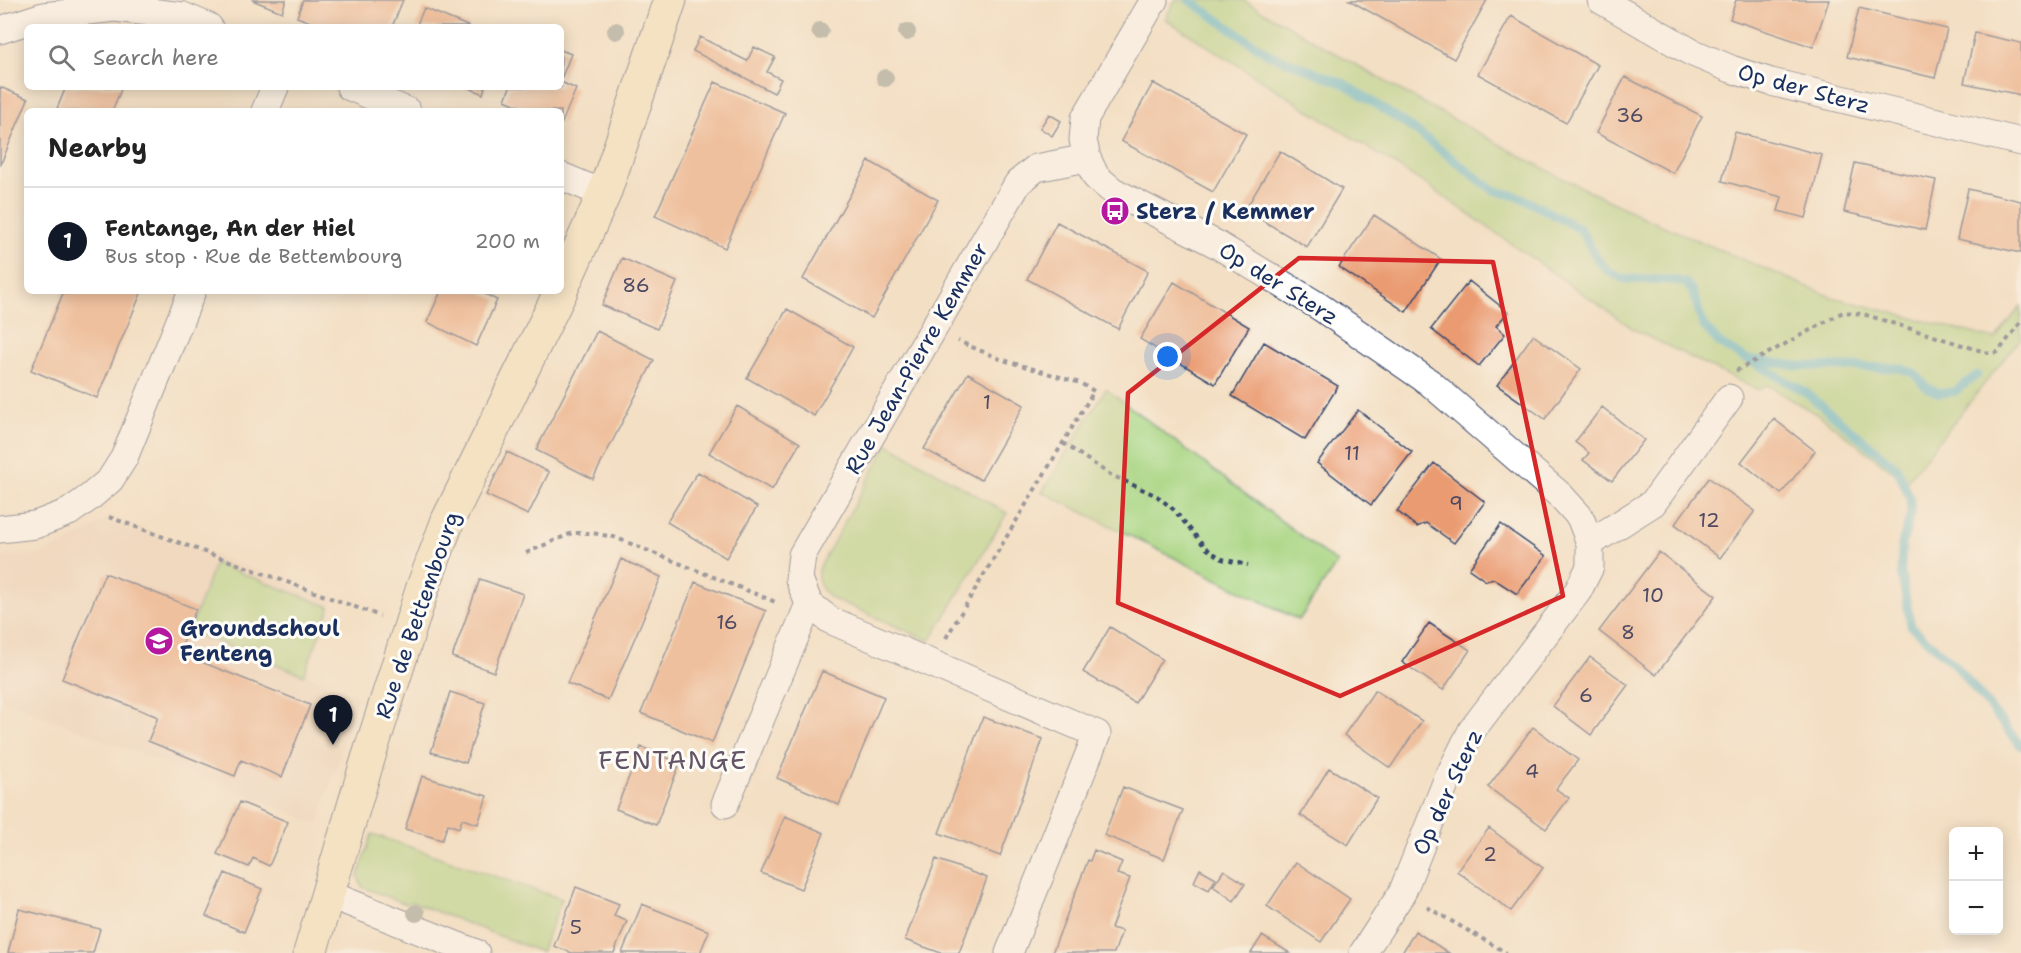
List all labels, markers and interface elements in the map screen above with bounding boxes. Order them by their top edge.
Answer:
search box [24,24,564,90]
icon: search [45,41,78,74]
text: Search here [93,43,219,72]
street label: Op der Sterz [1735,57,1873,120]
house number: 36 [1616,102,1644,128]
text: Nearby [48,130,147,165]
bus stop icon: Sterz / Kemmer [1099,195,1131,227]
place label: Sterz / Kemmer [1136,197,1315,226]
text: Fentange, An der Hiel [105,214,355,243]
text: 1 [63,228,72,254]
text: 200 m [475,228,540,254]
street label: Op der Sterz [1214,235,1344,332]
street label: Rue Jean-Pierre Kemmer [838,237,995,479]
text: Bus stop · Rue de Bettembourg [105,243,402,269]
house number: 86 [622,272,650,298]
your location [1153,342,1182,371]
house number: 1 [983,389,991,415]
house number: 11 [1344,440,1360,466]
house number: 9 [1449,490,1463,516]
house number: 12 [1698,507,1720,533]
street label: Rue de Bettembourg [368,508,466,722]
house number: 10 [1642,582,1664,608]
house number: 16 [716,609,738,635]
place label: Groundschoul Fenteng [180,614,340,668]
house number: 8 [1621,619,1635,645]
school or university icon: Groundschoul Fenteng [143,625,175,657]
house number: 6 [1579,682,1593,708]
pin: 1 [314,696,352,745]
street label: Op der Sterz [1406,725,1489,860]
district label: FENTANGE [598,742,748,777]
house number: 4 [1525,758,1539,784]
map controls [1949,827,2003,935]
button: + [1949,827,2003,881]
house number: 2 [1483,841,1497,867]
button: − [1949,881,2003,935]
house number: 5 [570,914,582,940]

